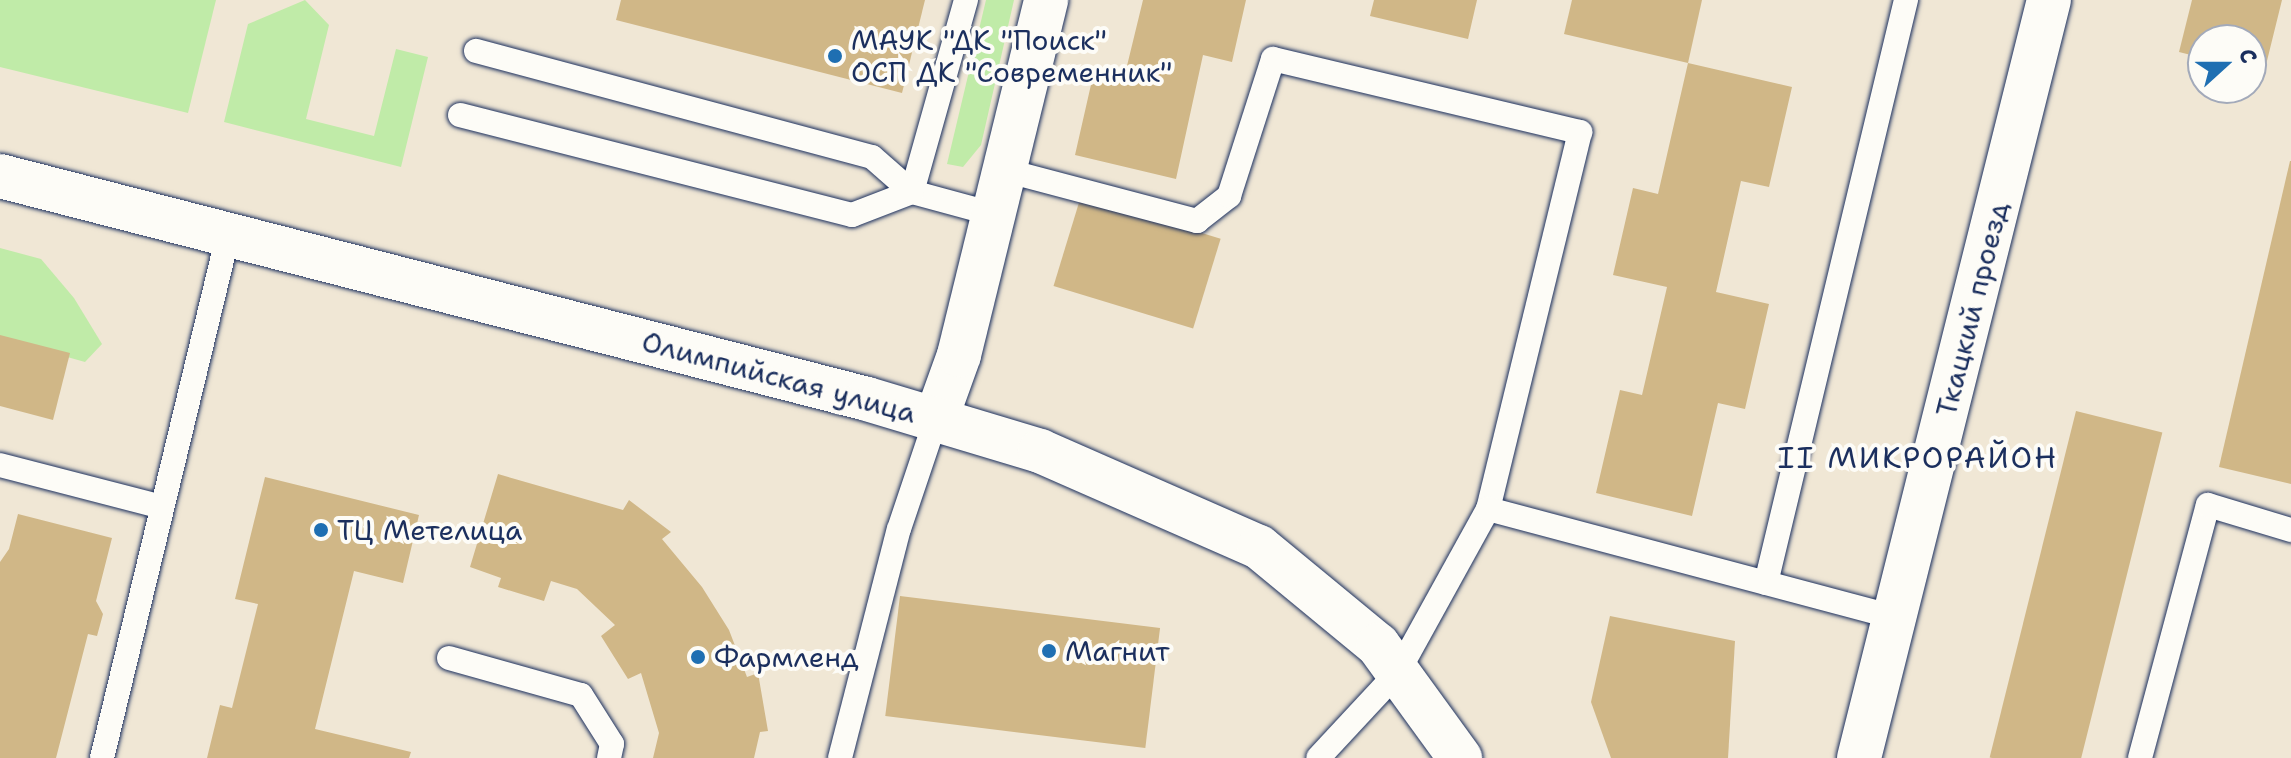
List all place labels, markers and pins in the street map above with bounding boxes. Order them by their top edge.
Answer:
place label: МАУК "ДК "Поиск" ОСП ДК "Современник" [851,23,1172,89]
marker: МАУК "ДК "Поиск" ОСП ДК "Современник" [826,47,844,65]
place label: ТЦ Метелица [337,513,523,547]
marker: ТЦ Метелица [312,521,330,539]
place label: Магнит [1065,634,1169,668]
place label: Фармленд [714,640,859,674]
marker: Магнит [1040,642,1058,660]
marker: Фармленд [689,648,707,666]

